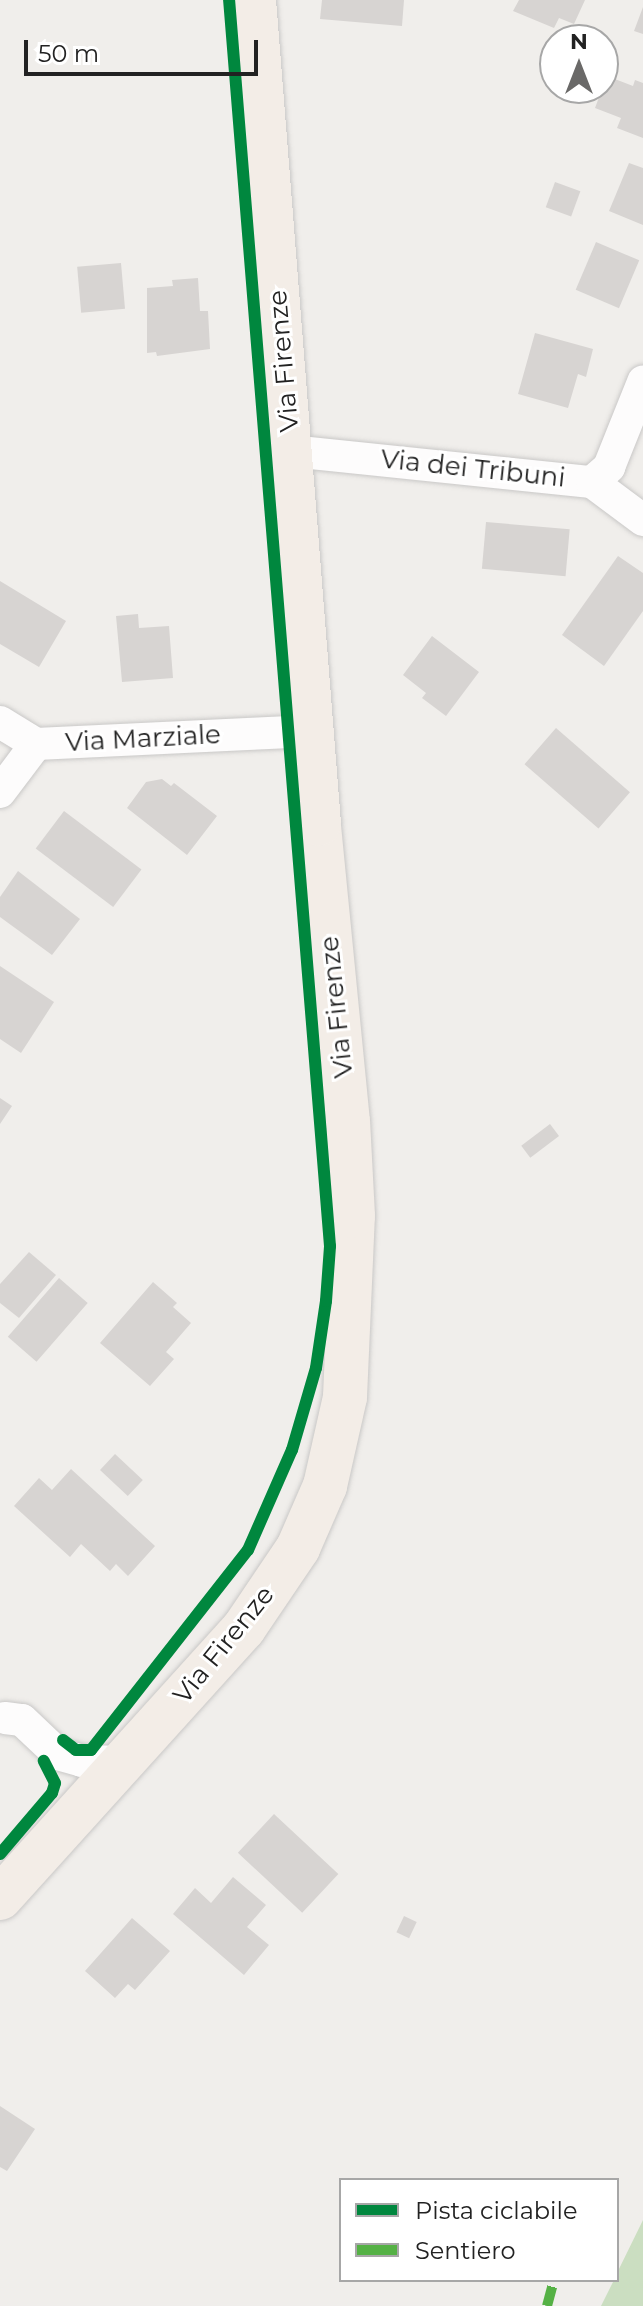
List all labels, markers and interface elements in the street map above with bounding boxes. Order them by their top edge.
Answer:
scale bar [28,24,262,74]
north arrow [539,24,619,104]
text: N [570,28,588,55]
text: 50 m [38,39,99,68]
street label: Via Firenze [262,289,306,433]
street label: Via dei Tribuni [379,444,567,494]
street label: Via Marziale [64,719,222,759]
street label: Via Firenze [314,935,360,1079]
street label: Via Firenze [167,1580,281,1710]
legend [339,2178,619,2282]
text: Pista ciclabile [415,2196,578,2225]
text: Sentiero [415,2236,516,2265]

